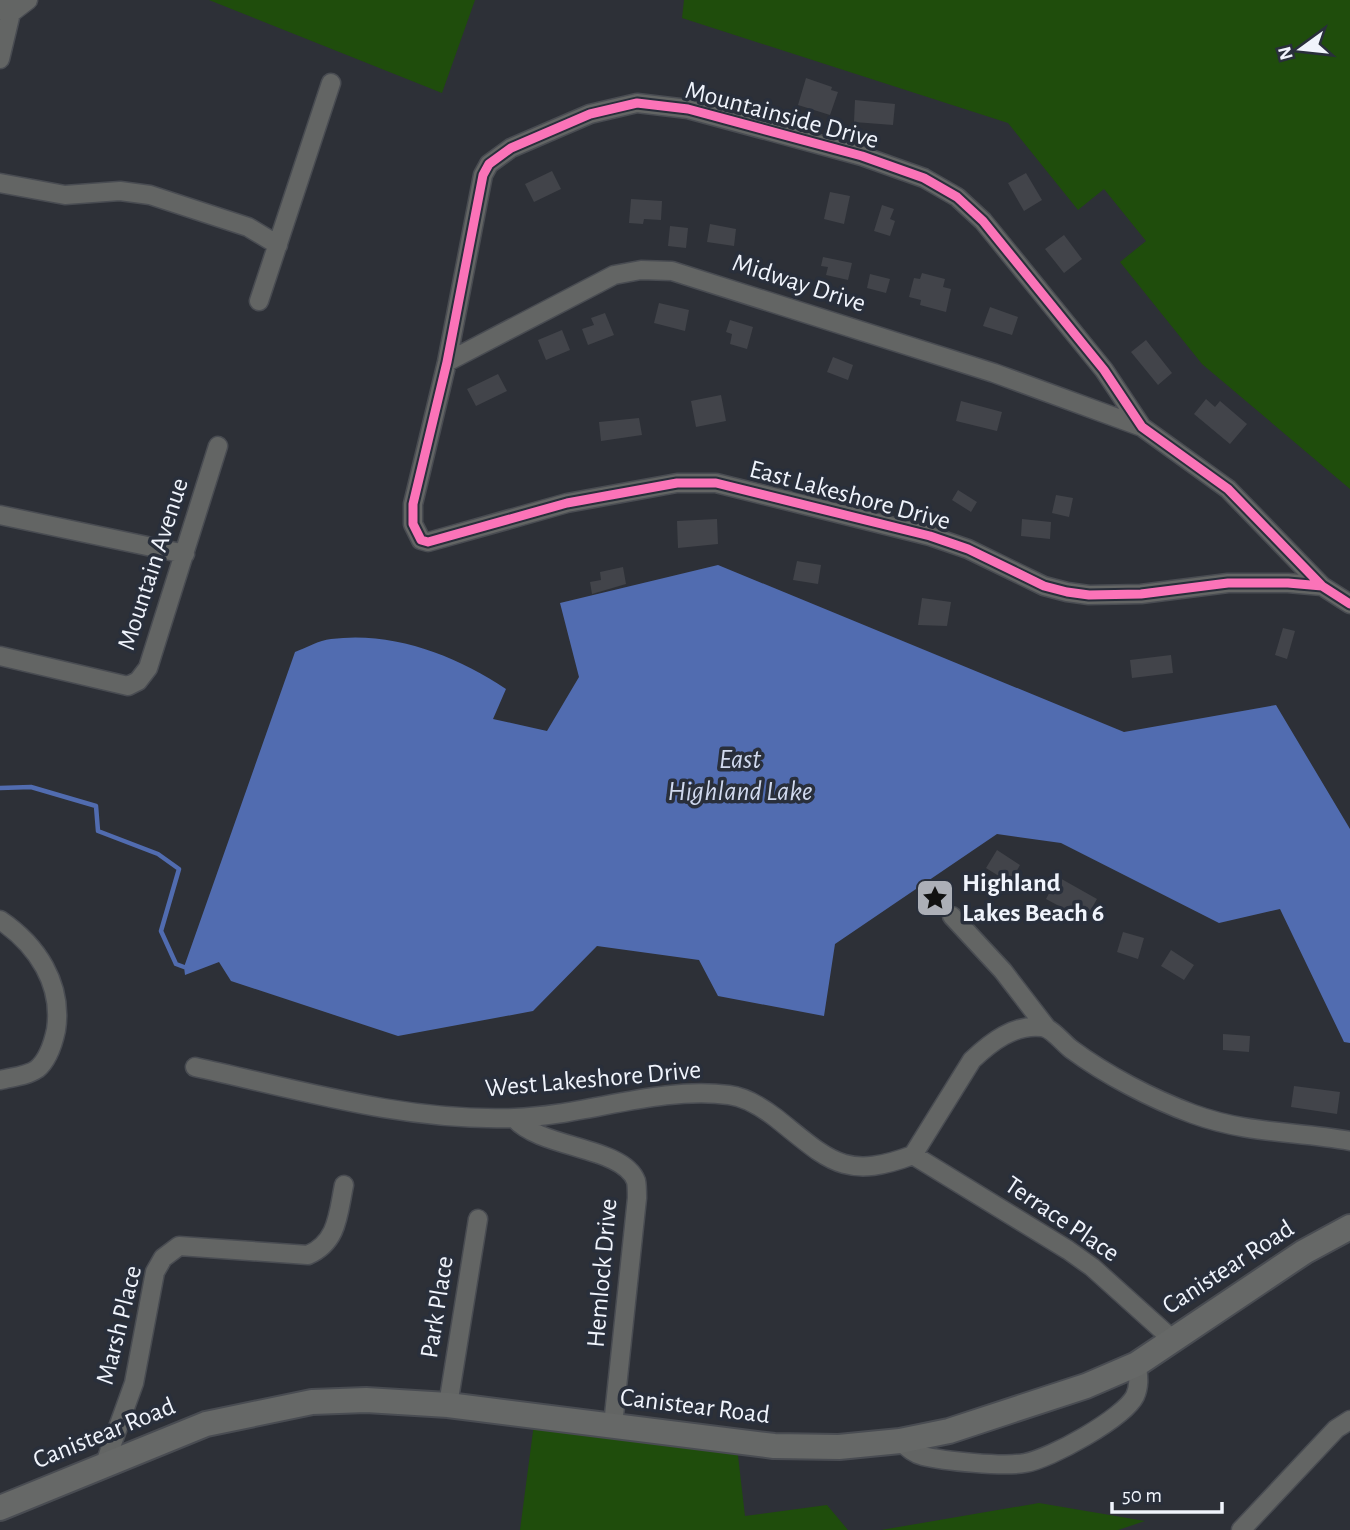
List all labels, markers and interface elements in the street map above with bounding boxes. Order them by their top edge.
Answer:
north arrow [1266,14,1336,84]
text: N [1275,44,1297,62]
street label: Mountainside Drive [683,77,881,153]
street label: Midway Drive [729,249,869,317]
street label: East Lakeshore Drive [747,456,953,534]
street label: Mountain Avenue [113,475,193,653]
water label: East Highland Lake [667,746,813,806]
place label: Highland Lakes Beach 6 [962,870,1104,926]
place icon: Highland Lakes Beach 6 [914,877,956,919]
street label: West Lakeshore Drive [484,1057,702,1101]
street label: Terrace Place [1000,1171,1124,1267]
street label: Hemlock Drive [583,1197,621,1349]
street label: Canistear Road [1158,1215,1298,1319]
street label: Park Place [416,1254,458,1360]
street label: Marsh Place [92,1263,146,1387]
street label: Canistear Road [619,1384,771,1428]
street label: Canistear Road [29,1393,179,1473]
scale bar [1112,1470,1222,1514]
text: 50 m [1122,1485,1162,1506]

